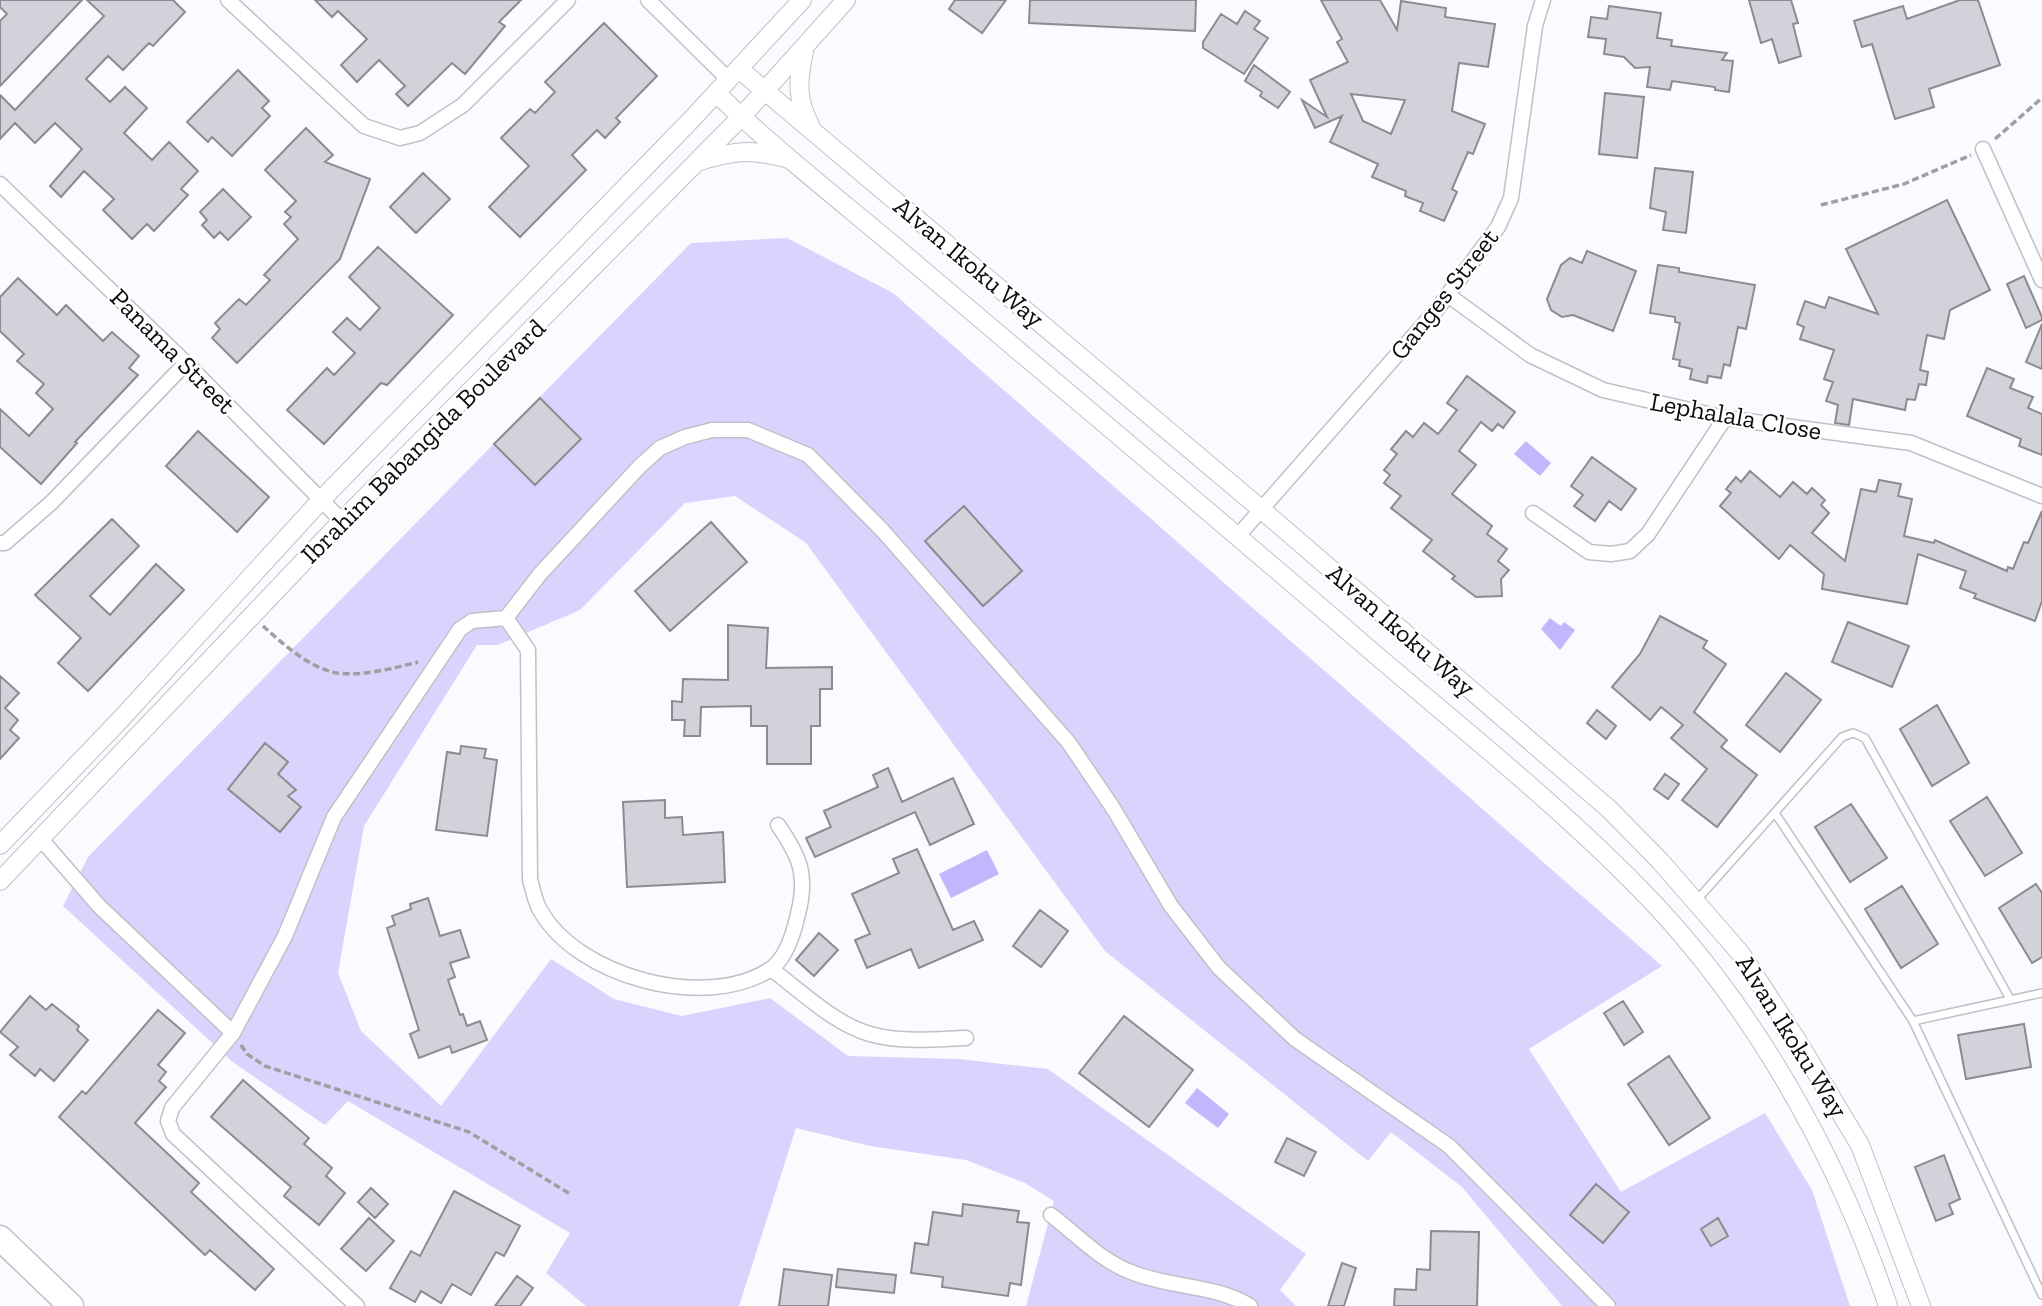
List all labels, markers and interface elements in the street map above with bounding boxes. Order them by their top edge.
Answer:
street label: Alvan Ikoku Way [887,190,1051,335]
street label: Ganges Street [1383,222,1505,366]
street label: Panama Street [104,282,243,421]
street label: Ibrahim Babangida Boulevard [294,312,552,570]
street label: Lephalala Close [1648,385,1824,447]
street label: Alvan Ikoku Way [1320,557,1482,704]
street label: Alvan Ikoku Way [1729,948,1855,1124]

